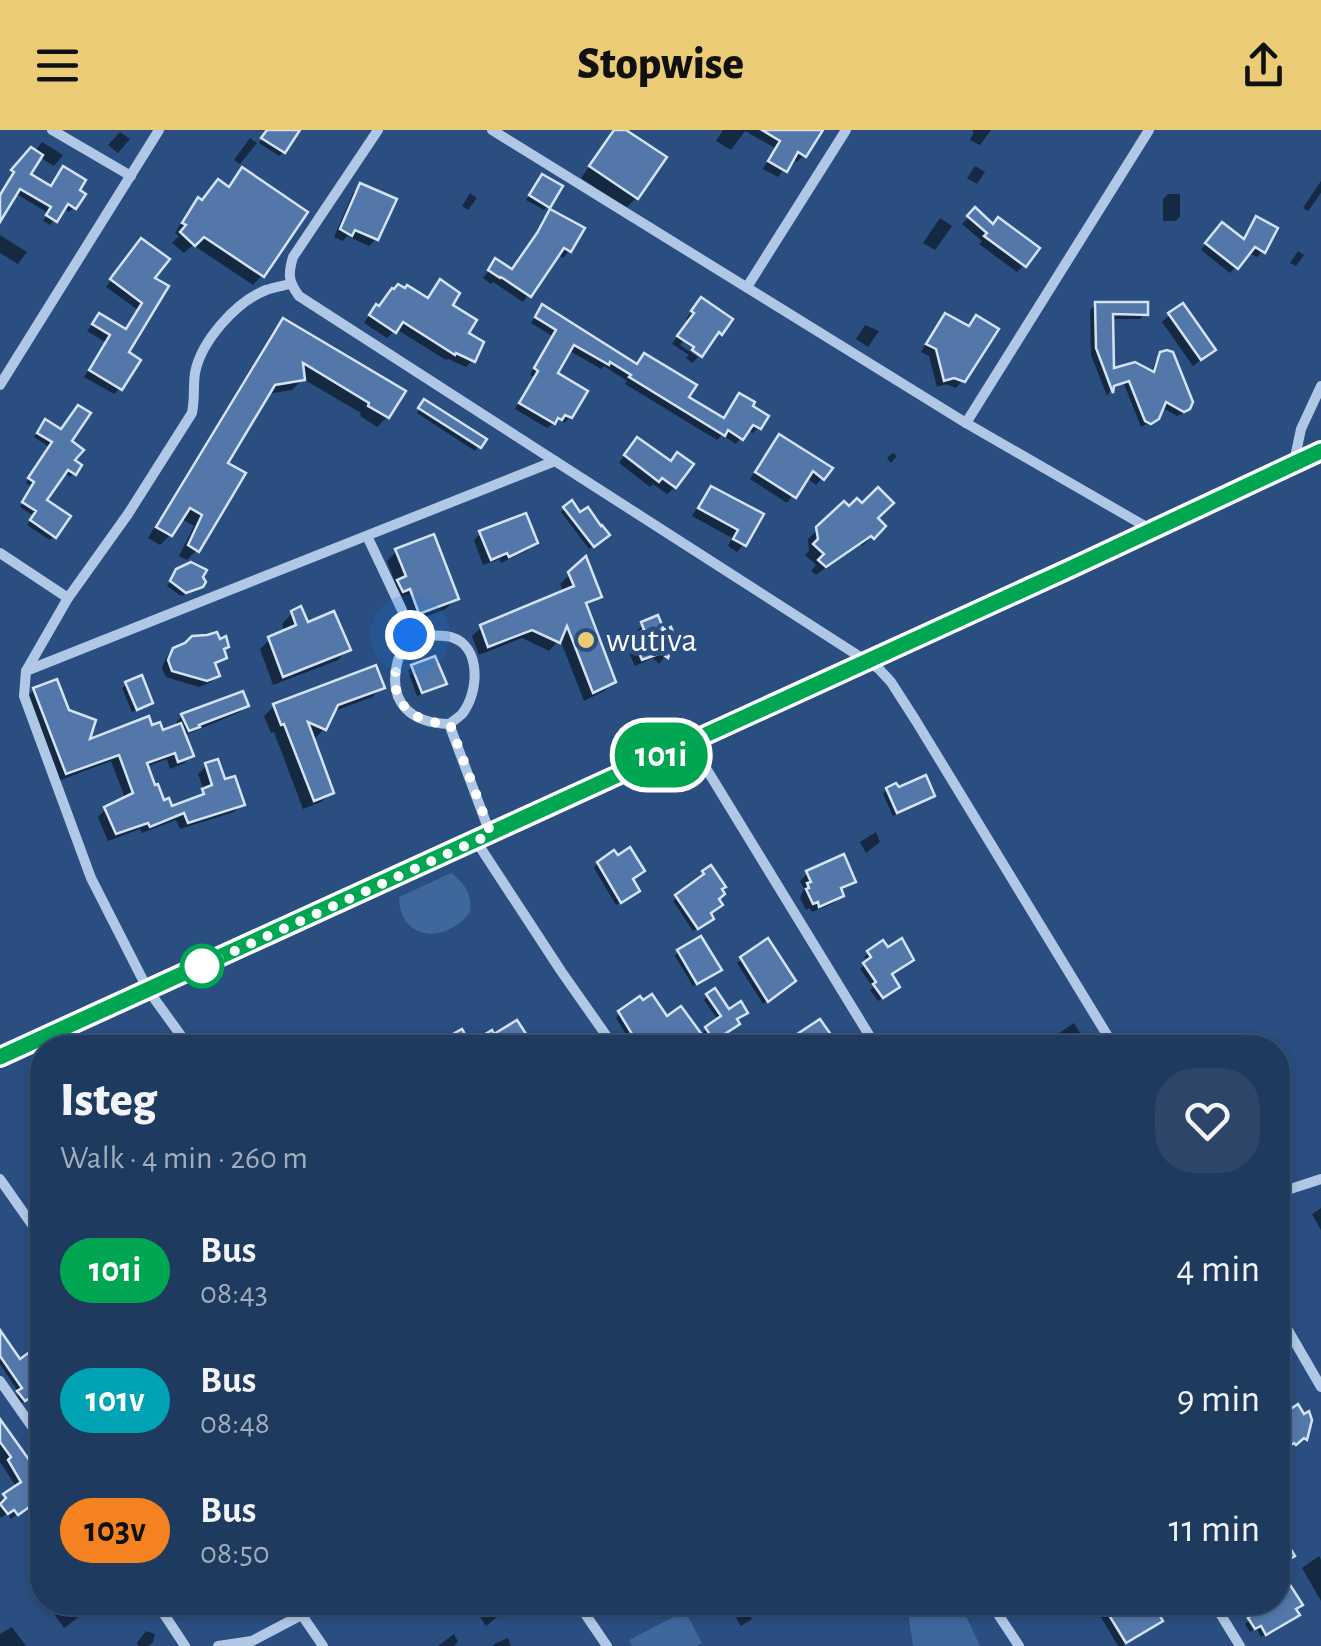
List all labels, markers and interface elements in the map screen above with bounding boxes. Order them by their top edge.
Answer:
icon: menu [30,38,85,93]
icon: share [1236,38,1291,93]
text: Stopwise [577,42,744,87]
your location [385,610,435,660]
place label: wutiva [606,623,697,658]
marker: wutiva [575,629,597,651]
line badge: 101i [591,722,731,788]
text: 101i [635,738,687,773]
unlabelled marker [181,945,223,987]
button: heart [1155,1068,1260,1173]
text: Isteg [60,1077,157,1125]
text: Walk · 4 min · 260 m [60,1142,308,1174]
text: Bus [200,1232,256,1270]
text: 4 min [1176,1251,1260,1289]
text: 101i [89,1253,141,1288]
text: 08:43 [200,1277,268,1309]
text: Bus [200,1362,256,1400]
text: 9 min [1177,1381,1260,1419]
text: 101v [85,1383,145,1418]
text: 08:48 [200,1407,270,1439]
text: Bus [200,1492,256,1530]
text: 11 min [1168,1511,1260,1549]
text: 103v [84,1513,146,1548]
text: 08:50 [200,1537,270,1569]

